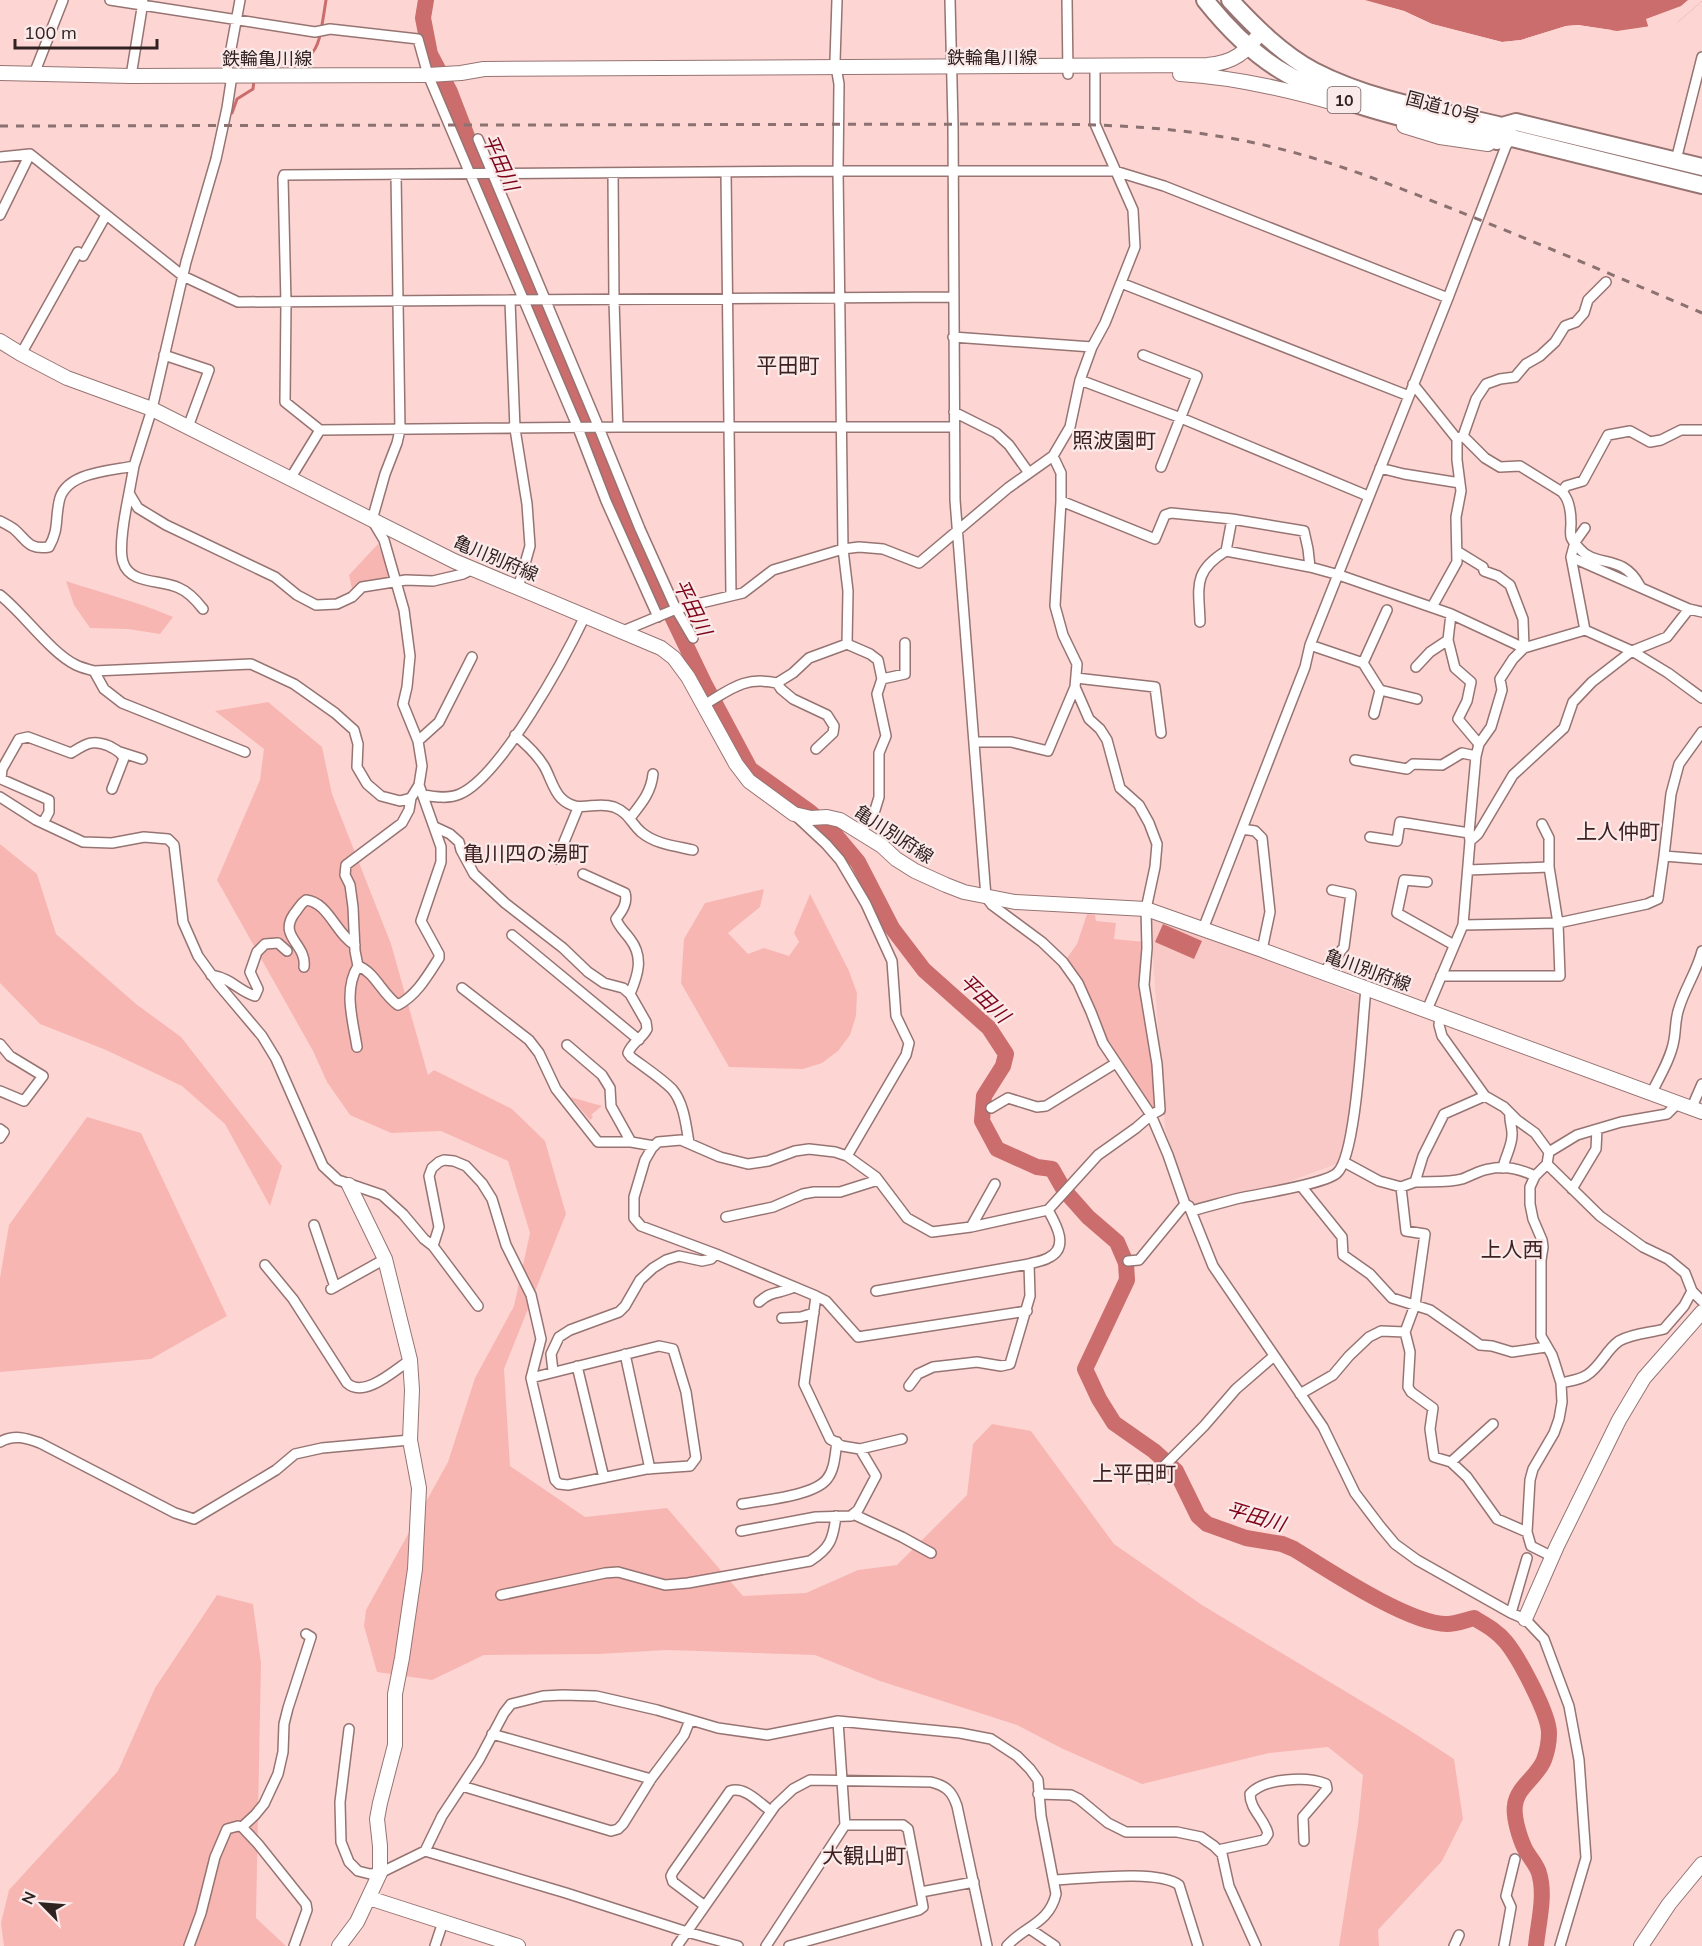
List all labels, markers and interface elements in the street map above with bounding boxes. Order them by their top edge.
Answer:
scale bar [15,12,158,50]
text: 100 m [24,21,77,44]
street label: 鉄輪亀川線 [947,46,1037,69]
street label: 鉄輪亀川線 [222,47,312,70]
street label: 国道10号 [1404,86,1482,128]
road number: 10 [1328,87,1360,113]
water label: 平田川 [477,130,525,196]
district label: 平田町 [757,352,820,378]
district label: 照波園町 [1072,427,1156,453]
street label: 亀川別府線 [450,530,542,586]
water label: 平田川 [669,575,718,641]
street label: 亀川別府線 [850,800,938,868]
district label: 上人仲町 [1576,818,1660,844]
district label: 亀川四の湯町 [463,840,589,866]
street label: 亀川別府線 [1322,944,1414,996]
water label: 平田川 [955,968,1017,1029]
district label: 上人西 [1481,1236,1544,1262]
district label: 上平田町 [1092,1460,1176,1486]
water label: 平田川 [1224,1496,1290,1537]
district label: 大観山町 [822,1842,906,1868]
north arrow [12,1874,72,1934]
text: N [17,1888,40,1907]

